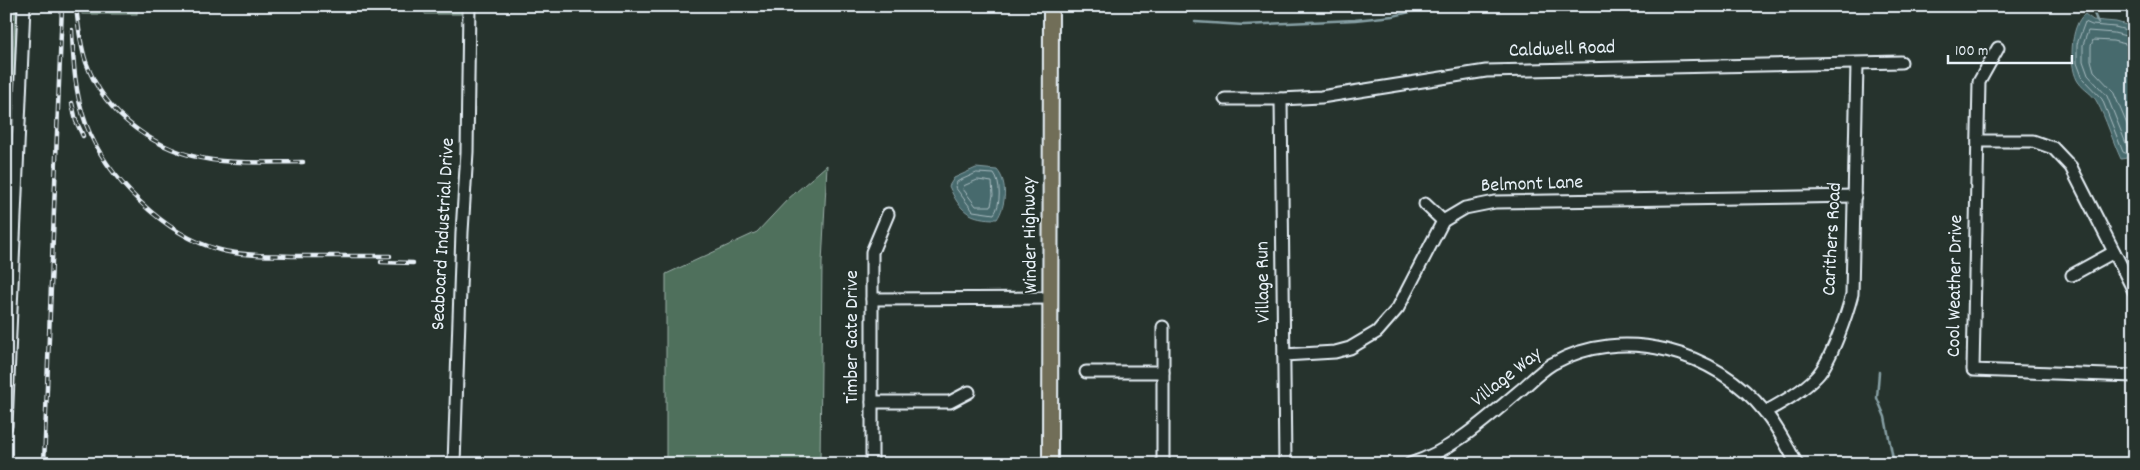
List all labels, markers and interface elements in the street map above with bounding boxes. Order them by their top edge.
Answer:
scale bar [1948,32,2071,64]
street label: Caldwell Road [1508,34,1616,66]
text: 100 m [1955,41,1988,63]
street label: Seaboard Industrial Drive [425,137,463,331]
street label: Belmont Lane [1480,169,1584,201]
street label: Winder Highway [1016,175,1046,294]
street label: Carithers Road [1816,182,1850,296]
street label: Cool Weather Drive [1941,214,1971,358]
street label: Village Run [1249,241,1279,323]
street label: Timber Gate Drive [839,270,867,404]
street label: Village Way [1466,341,1549,415]

